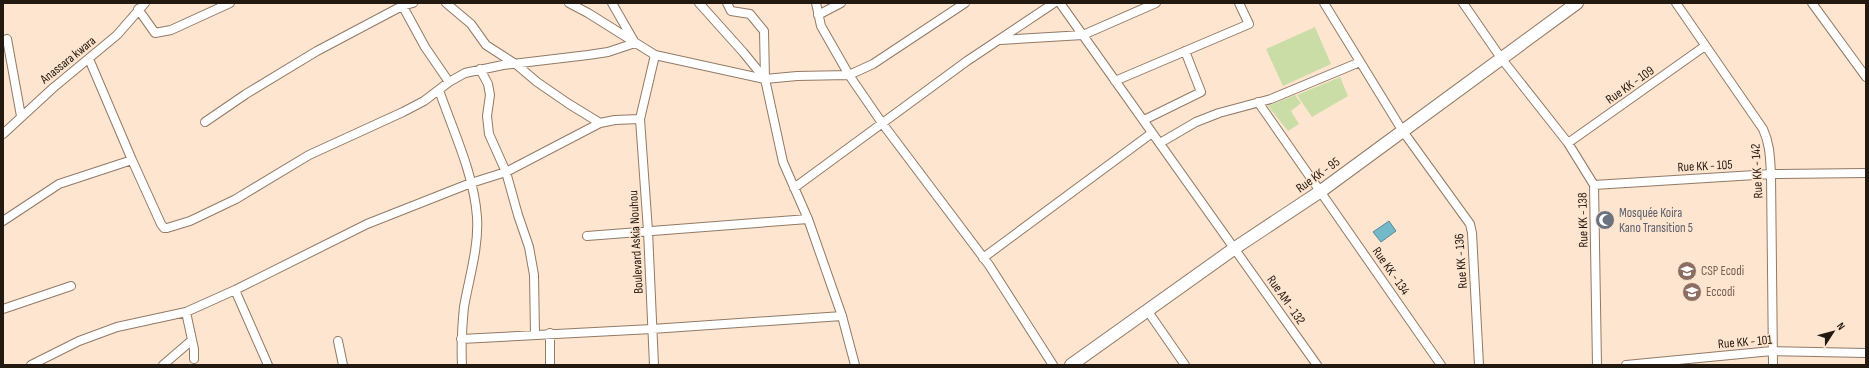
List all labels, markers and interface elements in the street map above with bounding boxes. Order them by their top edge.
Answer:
street label: Anassara kwara [36,33,99,88]
street label: Rue KK - 109 [1603,62,1658,107]
street label: Rue KK - 142 [1748,143,1766,199]
street label: Rue KK - 95 [1293,154,1343,196]
street label: Rue KK - 105 [1677,157,1733,175]
street label: Boulevard Askia Nouhou [625,190,647,294]
street label: Rue KK - 138 [1575,192,1591,248]
place label: Mosquée Koira Kano Transition 5 [1619,205,1693,236]
mosque icon: Mosquée Koira Kano Transition 5 [1594,209,1616,231]
street label: Rue KK - 136 [1451,233,1471,289]
street label: Rue KK - 134 [1369,244,1414,299]
school or university icon: CSP Ecodi [1676,260,1698,282]
place label: CSP Ecodi [1701,263,1744,279]
street label: Rue AM - 132 [1263,272,1309,328]
school or university icon: Eccodi [1681,281,1703,303]
place label: Eccodi [1706,284,1735,300]
north arrow [1813,312,1853,352]
text: N [1834,320,1848,333]
street label: Rue KK - 101 [1717,332,1773,352]

